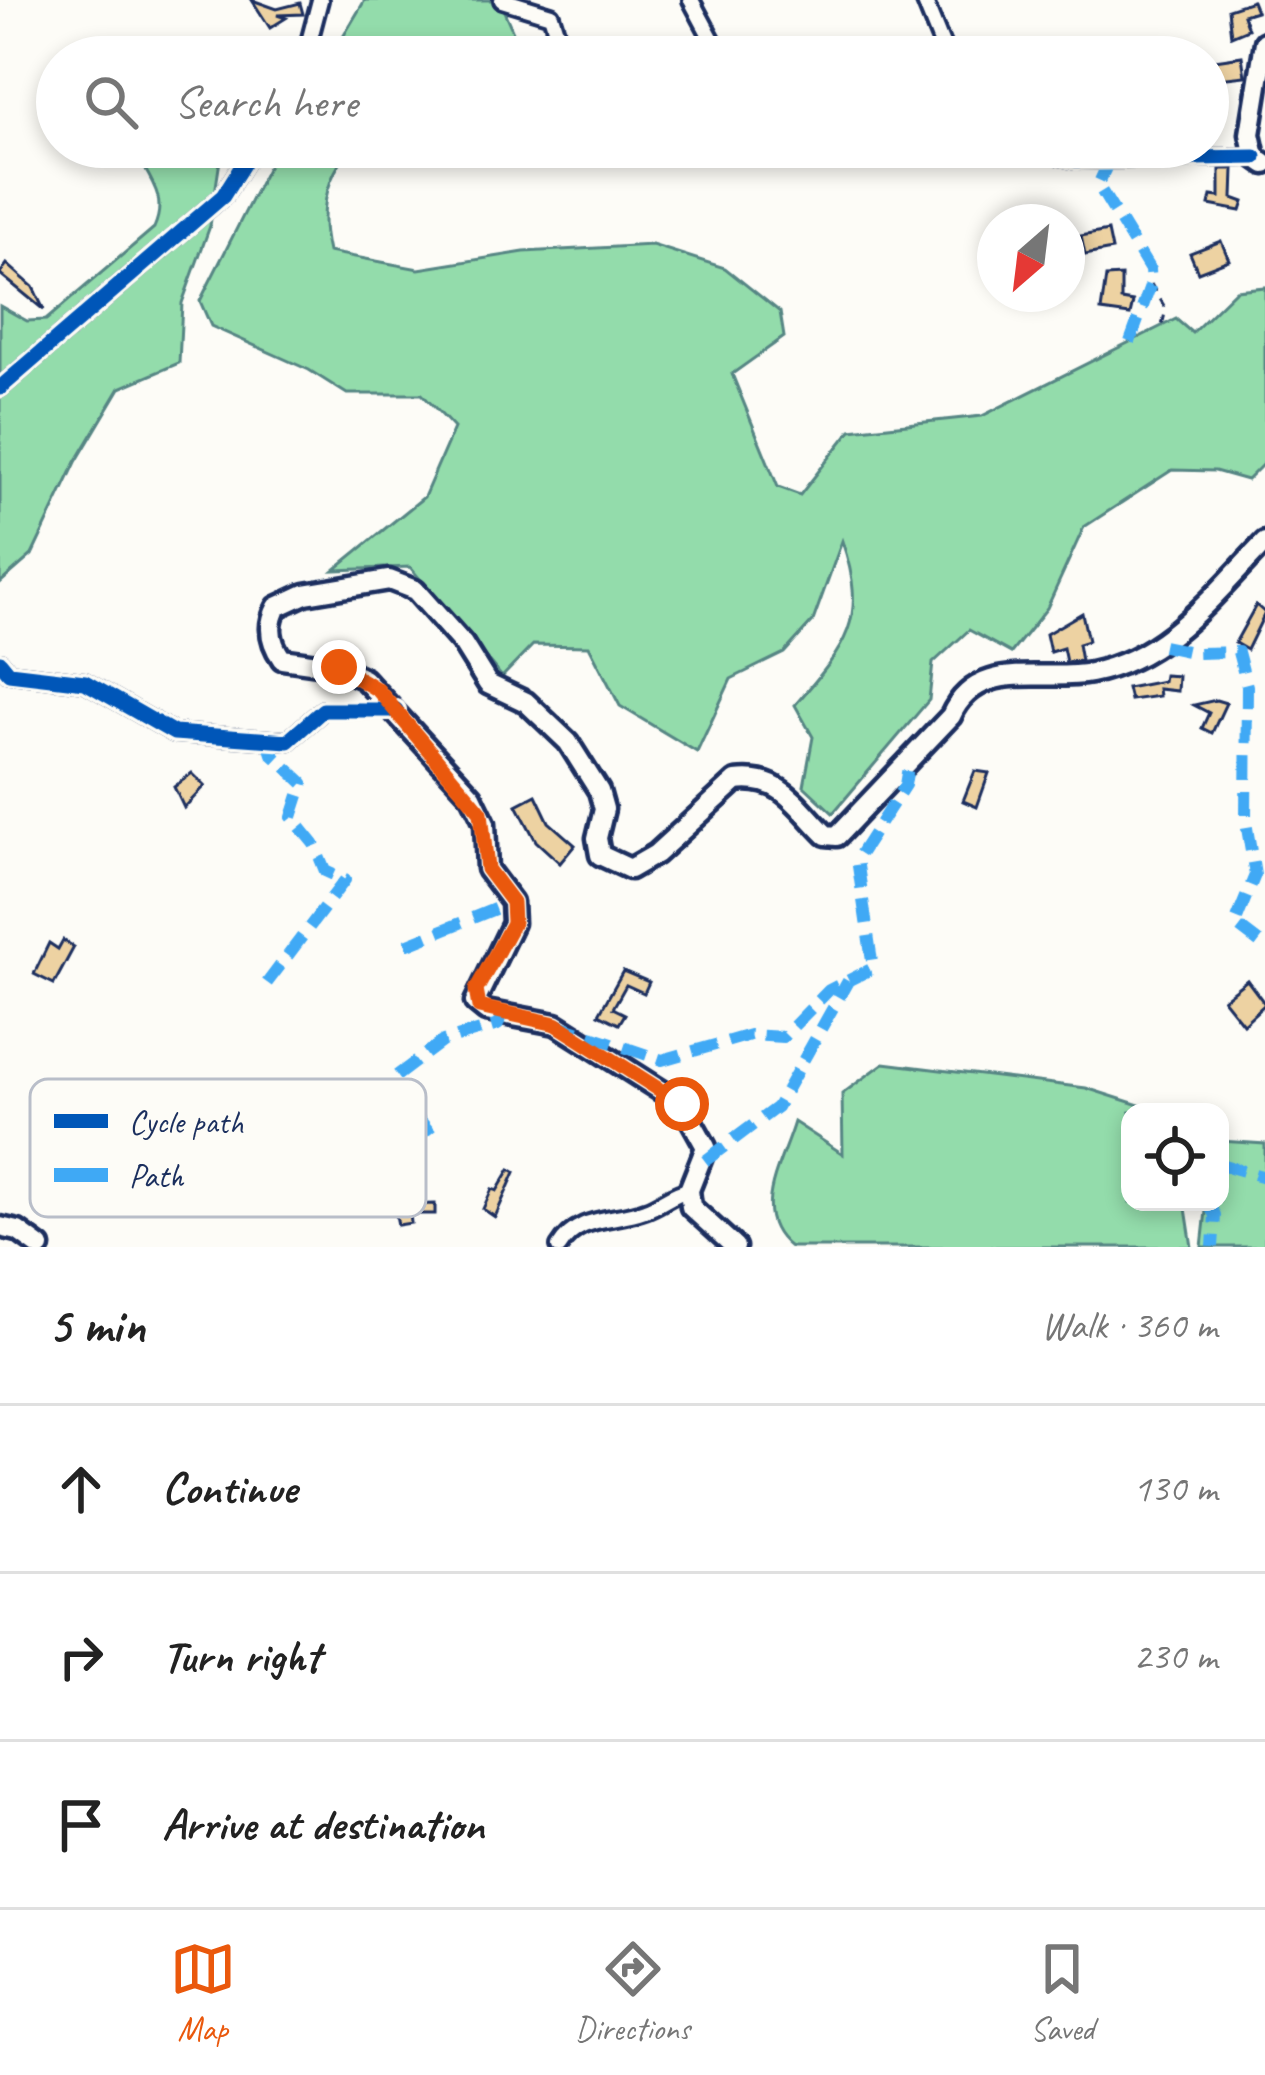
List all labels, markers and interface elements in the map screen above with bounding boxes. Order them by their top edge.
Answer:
search box [36,36,1229,168]
icon: search [78,69,144,135]
text: Search here [174,74,357,131]
north arrow [977,204,1085,312]
route end [312,640,366,694]
route start [655,1077,709,1131]
legend [30,1079,426,1217]
text: Cycle path [129,1101,244,1143]
map controls [1121,1103,1229,1211]
button: locate [1121,1103,1229,1211]
text: Path [129,1155,185,1197]
text: 5 min [48,1293,145,1357]
text: Walk · 360 m [1041,1301,1217,1350]
icon: ahead [48,1456,114,1522]
text: Continue [162,1460,296,1517]
text: 130 m [1133,1464,1217,1513]
icon: right [48,1624,114,1690]
text: Turn right [162,1628,320,1685]
text: 230 m [1133,1632,1217,1681]
icon: arrive [48,1792,114,1858]
text: Arrive at destination [162,1796,484,1853]
tab: Map [170,1936,236,2050]
tab: Directions [575,1936,690,2050]
tab: Saved [1029,1936,1095,2050]

